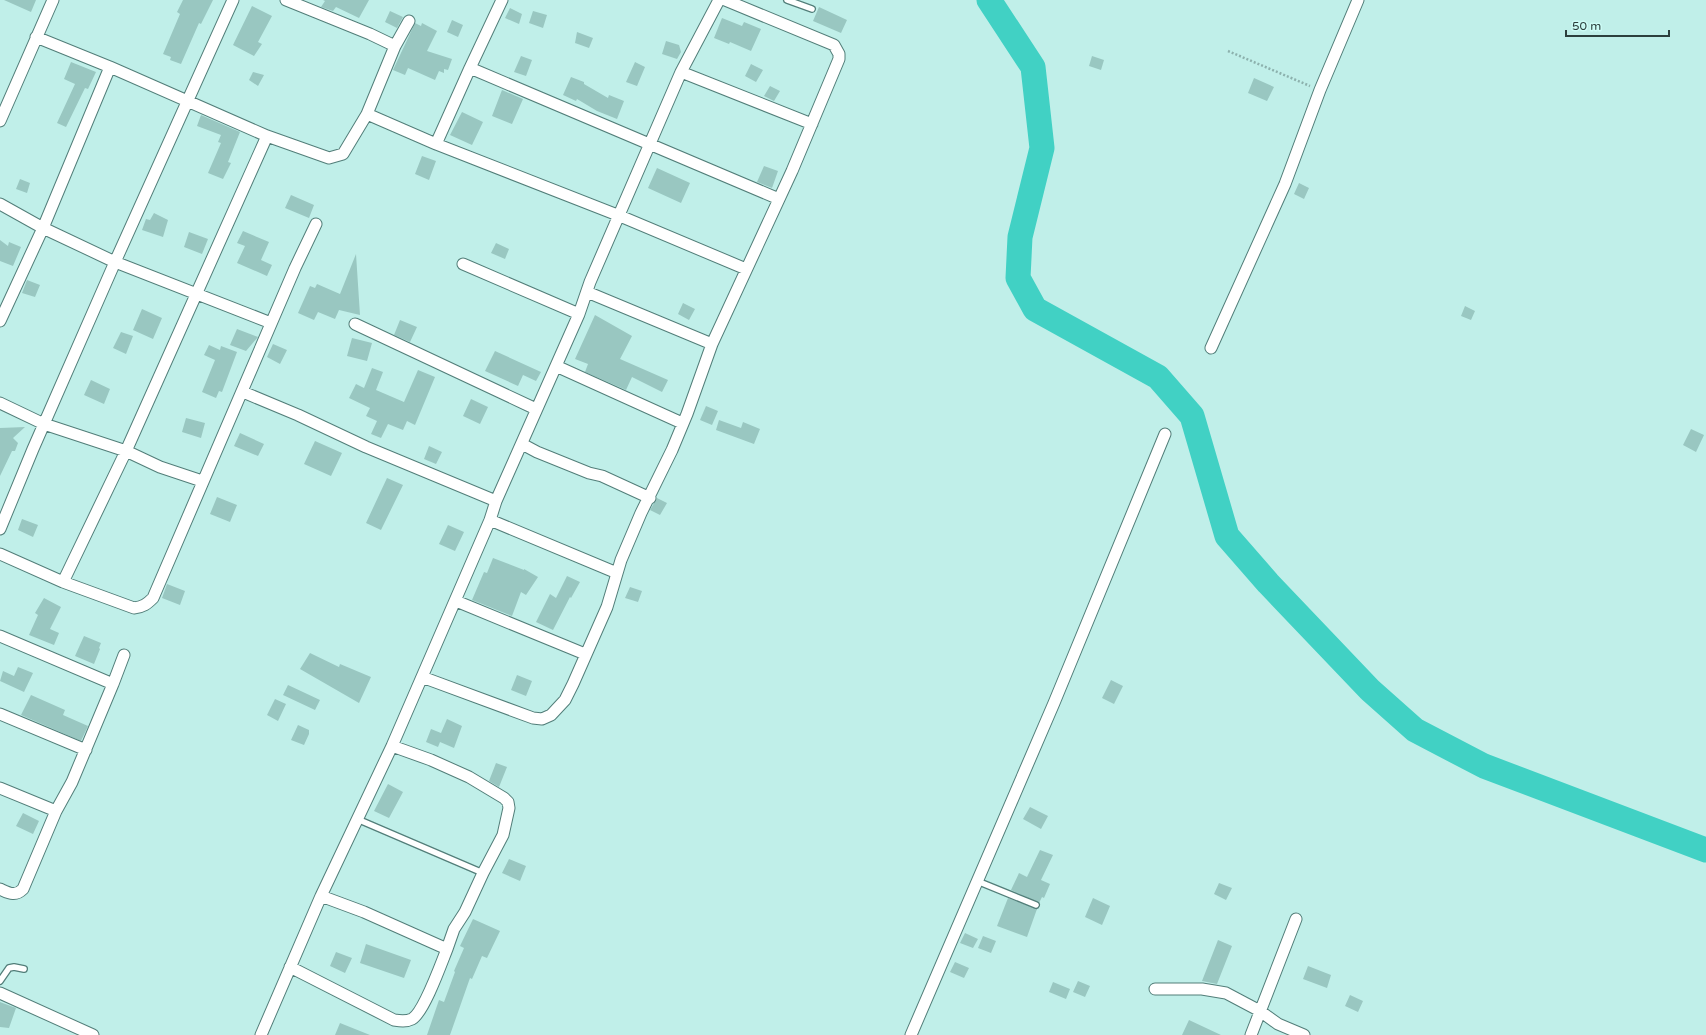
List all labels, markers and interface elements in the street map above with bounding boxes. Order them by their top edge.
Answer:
scale bar [1566,12,1669,38]
text: 50 m [1572,19,1601,33]

